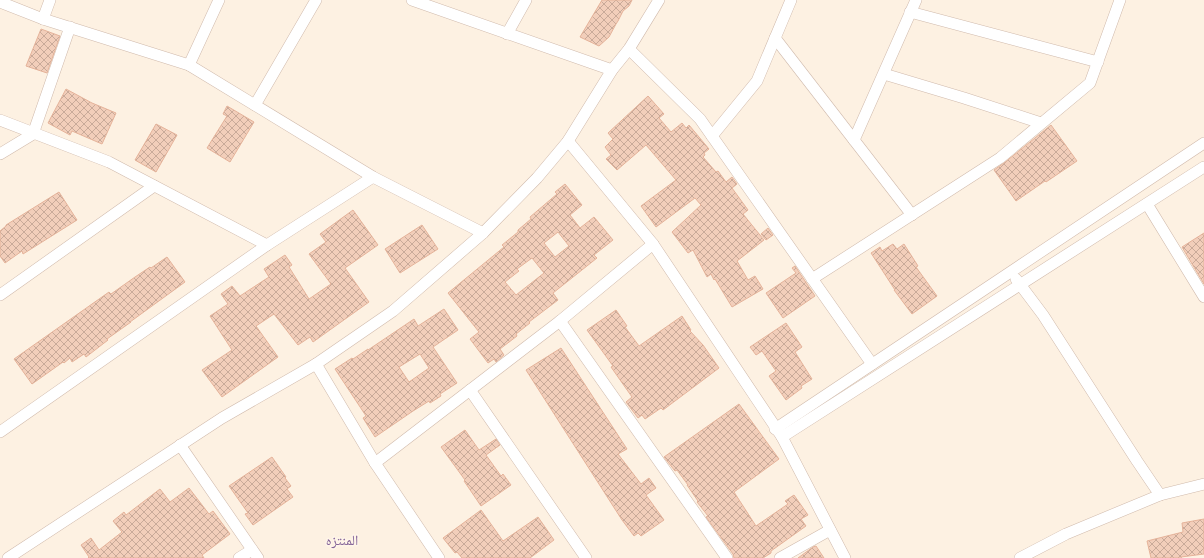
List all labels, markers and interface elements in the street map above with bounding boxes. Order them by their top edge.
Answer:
district label: المنتزه [326,533,358,550]

